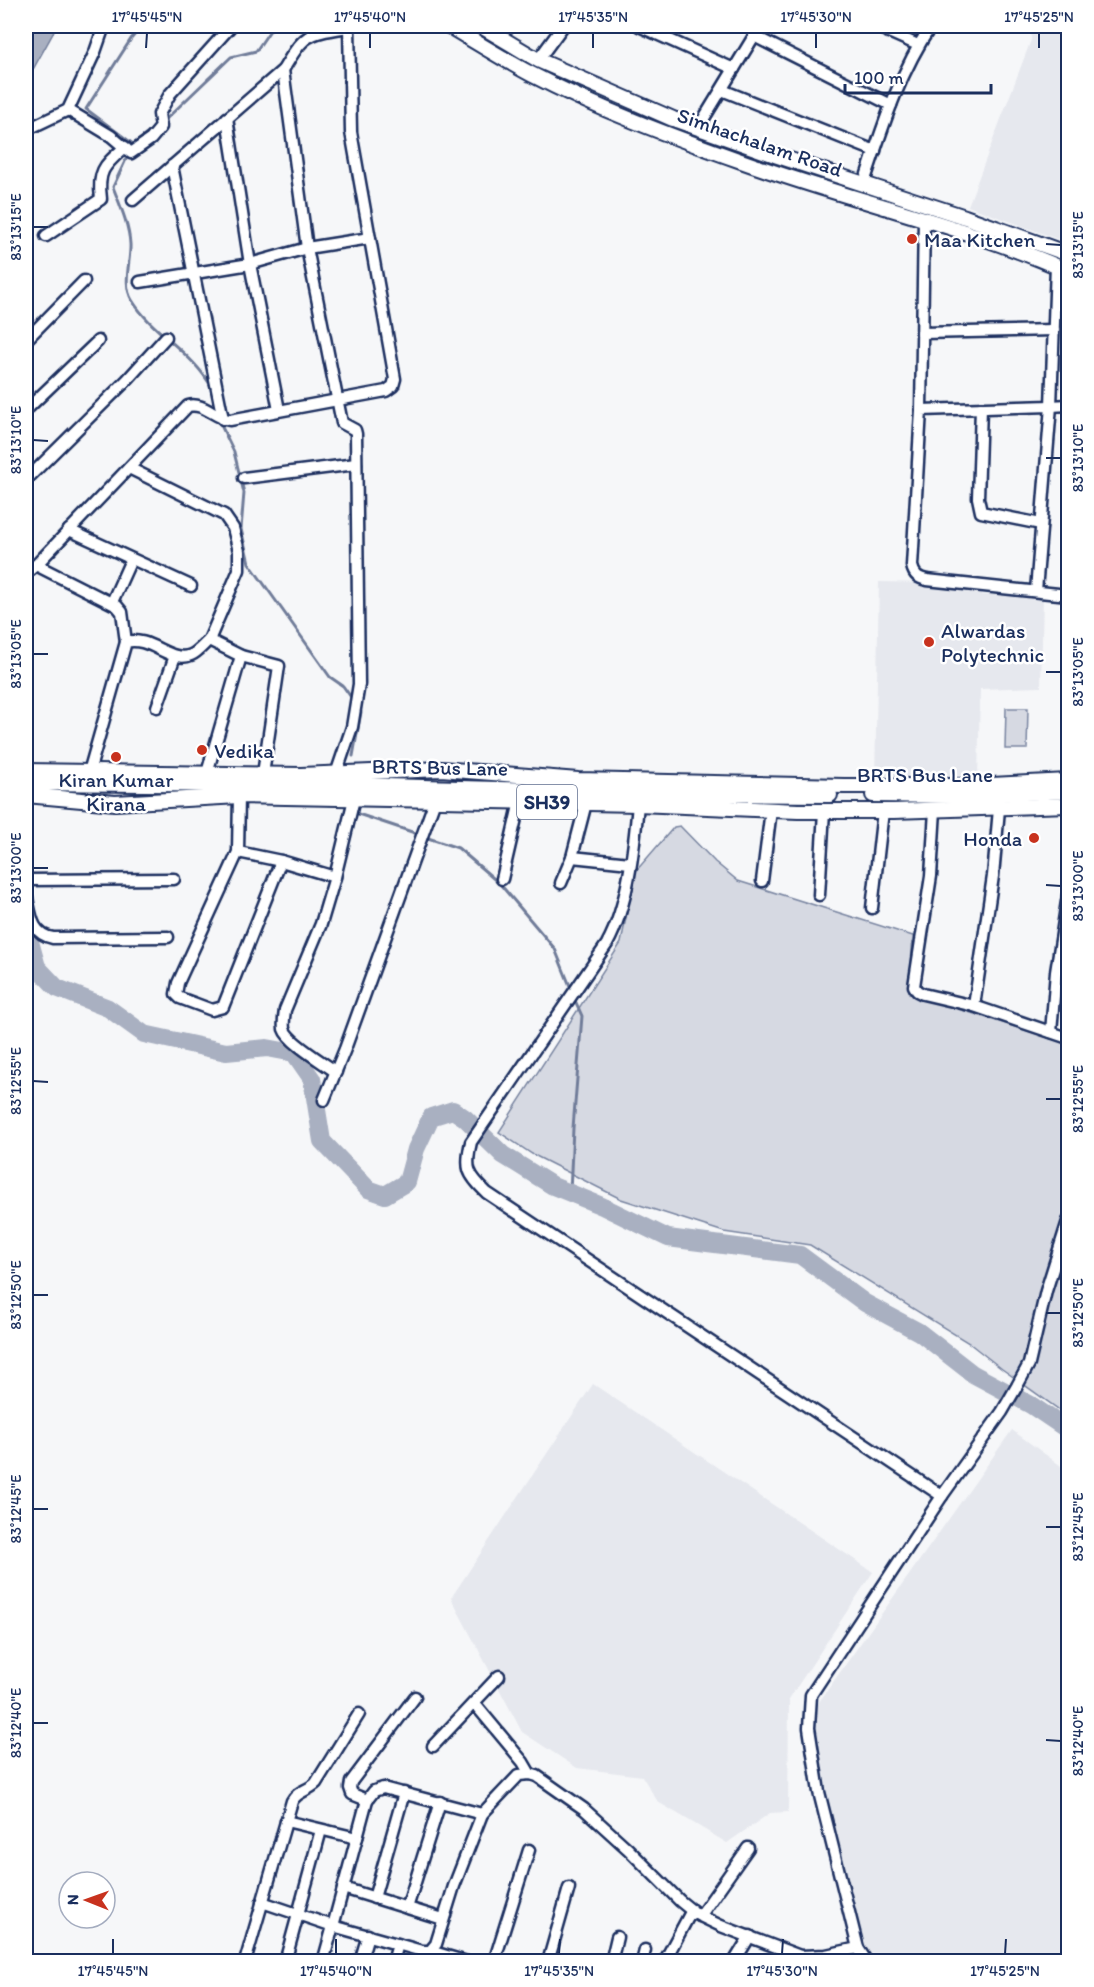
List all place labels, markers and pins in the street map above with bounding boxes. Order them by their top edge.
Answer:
place label: Maa Kitchen [924,227,1036,252]
marker: Maa Kitchen [905,232,919,246]
place label: Alwardas Polytechnic [941,618,1045,667]
marker: Alwardas Polytechnic [922,635,936,649]
place label: Vedika [214,738,274,763]
marker: Vedika [195,743,209,757]
marker: Kiran Kumar Kirana [109,750,123,764]
place label: Kiran Kumar Kirana [58,767,174,816]
place label: Honda [963,826,1022,851]
marker: Honda [1027,831,1041,845]

